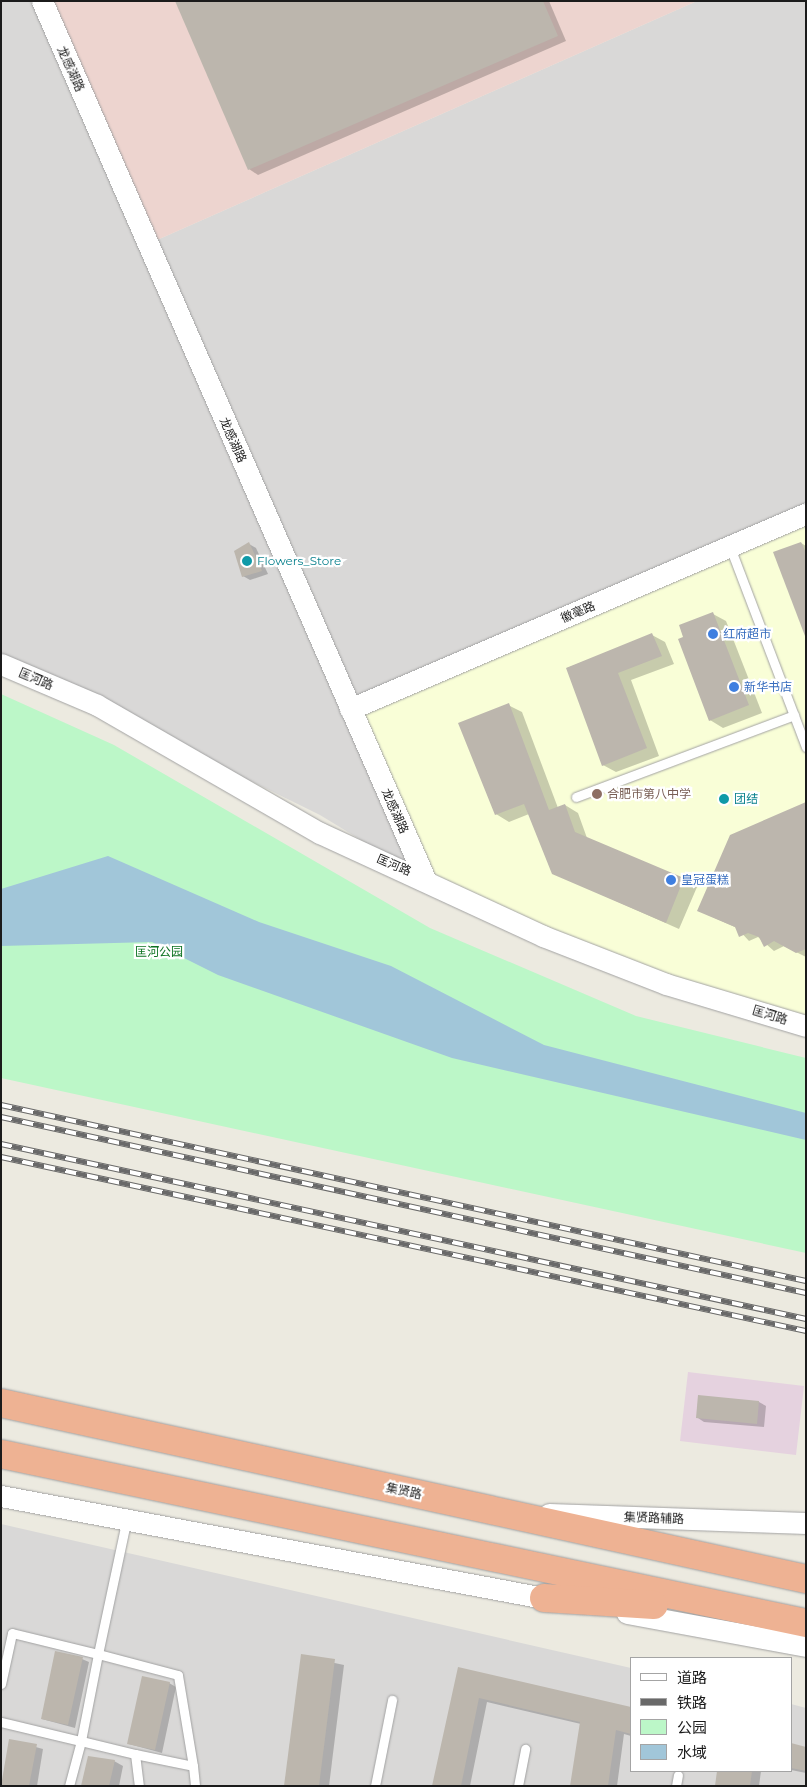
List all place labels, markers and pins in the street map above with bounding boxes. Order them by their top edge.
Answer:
place label: Flowers_Store [257,554,341,568]
marker: Flowers_Store [241,555,253,567]
place label: 红府超市 [723,627,771,641]
marker: 红府超市 [707,628,719,640]
place label: 新华书店 [744,680,792,694]
marker: 新华书店 [728,681,740,693]
place label: 合肥市第八中学 [607,787,691,801]
marker: 合肥市第八中学 [591,788,603,800]
place label: 团结 [734,792,758,806]
marker: 团结 [718,793,730,805]
place label: 皇冠蛋糕 [681,873,729,887]
marker: 皇冠蛋糕 [665,874,677,886]

